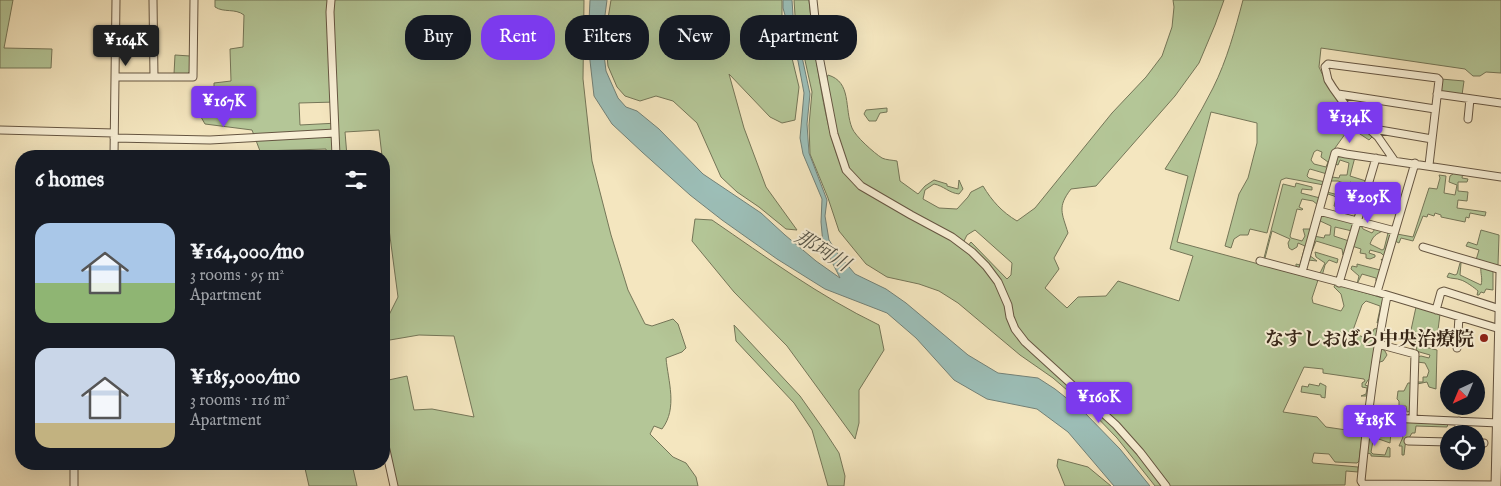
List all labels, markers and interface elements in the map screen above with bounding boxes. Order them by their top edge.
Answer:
chip: Buy [405,15,471,60]
chip: Rent [481,15,555,60]
chip: Filters [565,15,649,60]
chip: New [659,15,730,60]
chip: Apartment [740,15,857,60]
pin: ¥164K [91,24,161,67]
text: ¥164K [104,31,148,51]
pin: ¥167K [189,86,259,128]
text: ¥167K [202,92,246,112]
pin: ¥134K [1315,102,1385,144]
text: ¥134K [1328,108,1372,128]
icon: filters [342,166,370,194]
text: 6 homes [35,167,104,194]
pin: ¥205K [1333,182,1403,224]
text: ¥205K [1346,188,1390,208]
water label: 那珂川 [790,225,856,279]
text: ¥164,000/mo [190,239,304,266]
icon: home [75,243,135,303]
text: 3 rooms · 95 m² [190,266,284,286]
text: Apartment [190,286,261,306]
place label: なすしおばら中央治療院 [1265,328,1474,352]
marker: なすしおばら中央治療院 [1478,332,1490,344]
text: ¥185,000/mo [190,364,300,391]
icon: home [75,368,135,428]
north arrow [1440,370,1485,415]
map controls [1440,370,1485,470]
pin: ¥160K [1064,382,1134,424]
text: ¥160K [1077,388,1121,408]
text: 3 rooms · 116 m² [190,391,290,411]
pin: ¥185K [1340,404,1410,447]
text: Apartment [190,411,261,431]
text: ¥185K [1354,411,1396,431]
button: locate [1440,425,1485,470]

